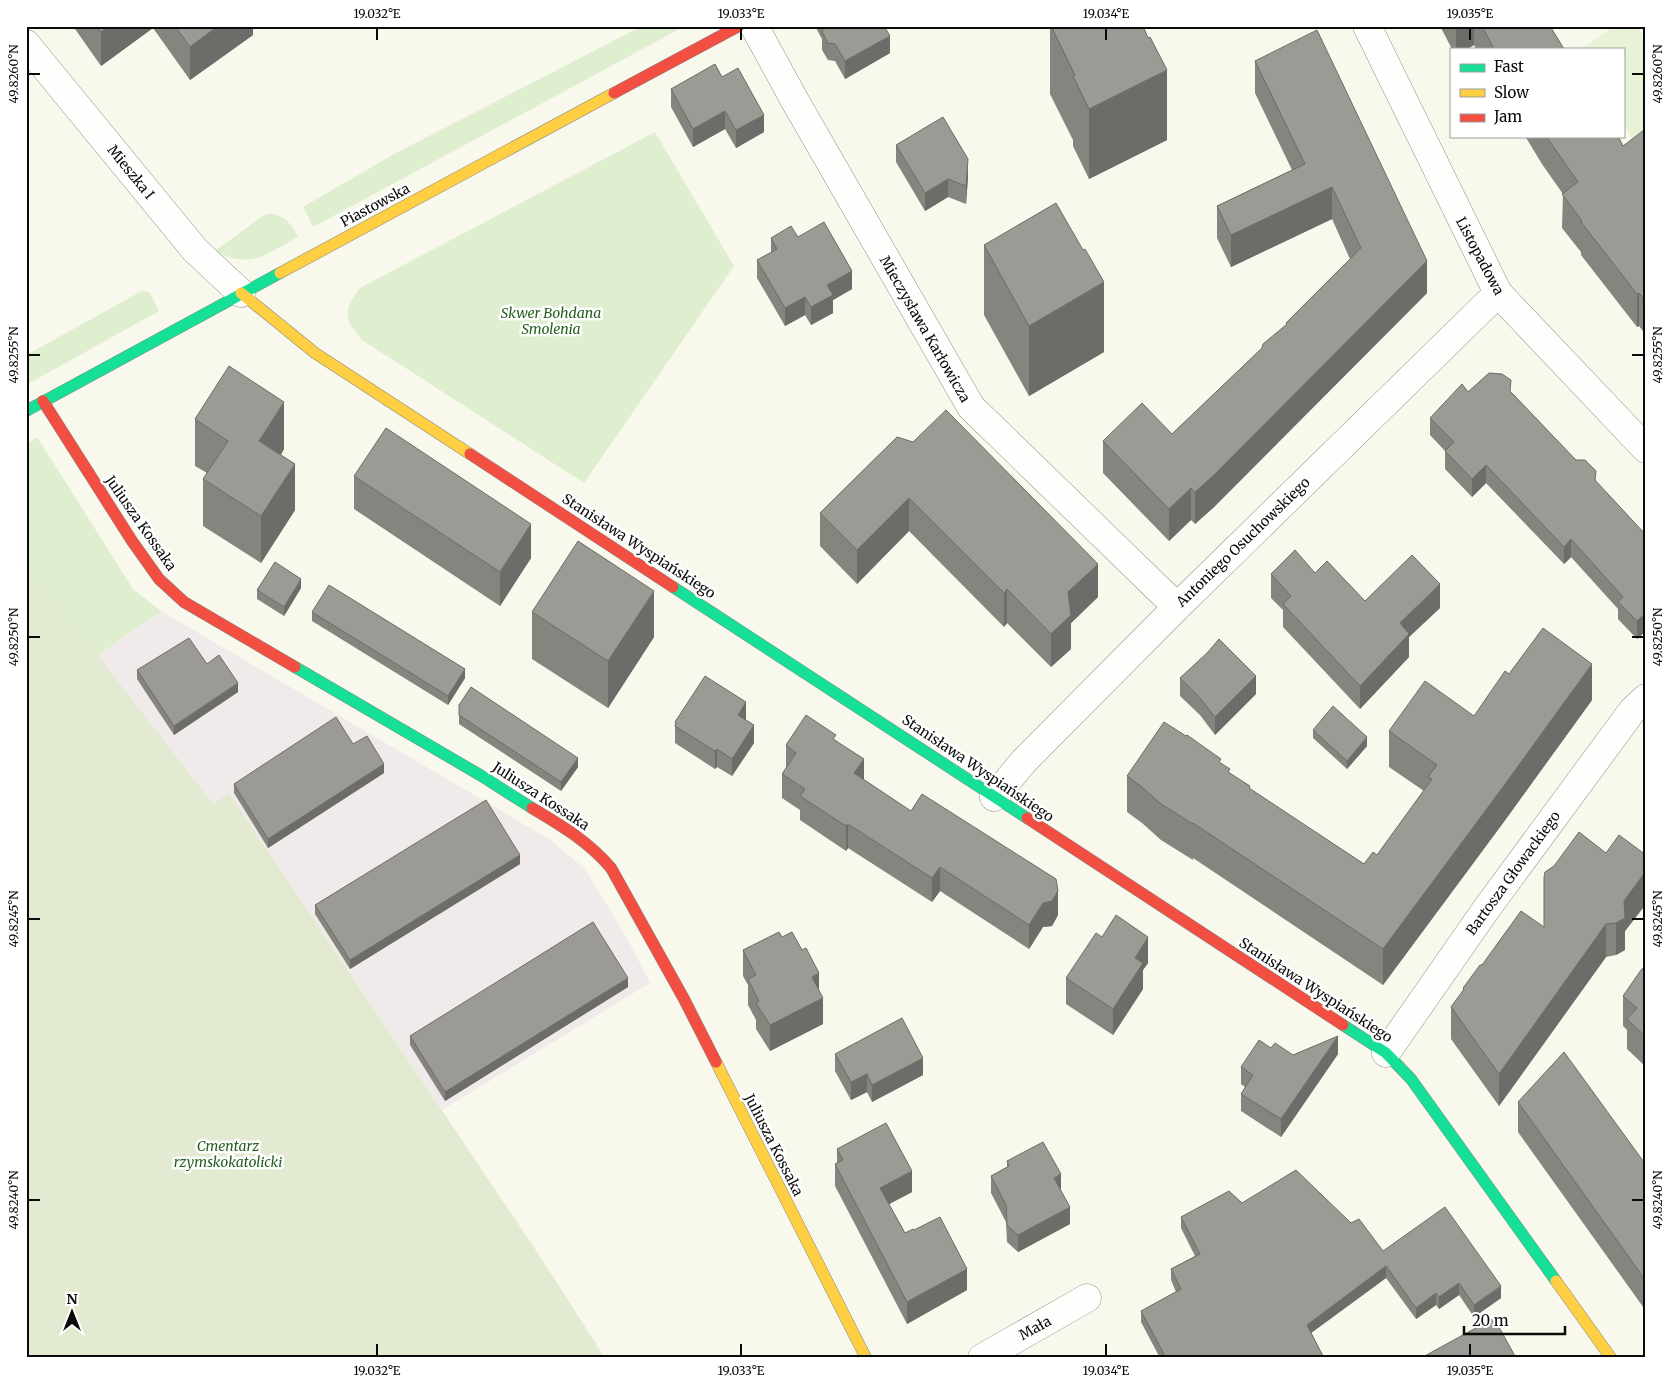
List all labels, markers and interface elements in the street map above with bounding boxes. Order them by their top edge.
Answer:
text: 19.032°E [353,6,401,21]
text: 19.033°E [718,6,765,21]
text: 19.034°E [1083,6,1130,21]
text: 19.035°E [1447,6,1494,21]
text: 49.8260°N [6,44,21,104]
text: 49.8260°N [1650,44,1665,104]
legend [1450,48,1624,138]
text: Fast [1494,57,1524,76]
text: Slow [1494,83,1529,102]
text: Jam [1493,107,1522,126]
street label: Mieszka I [104,141,158,203]
street label: Piastowska [337,179,413,231]
street label: Listopadowa [1452,214,1508,298]
street label: Mieczysława Karłowicza [876,253,975,406]
park label: Skwer Bohdana Smolenia [501,304,601,338]
text: 49.8255°N [6,326,21,384]
text: 49.8255°N [1650,326,1665,384]
street label: Juliusza Kossaka [101,471,181,575]
street label: Antoniego Osuchowskiego [1172,473,1314,611]
street label: Stanisława Wyspiańskiego [559,490,719,602]
text: 49.8250°N [6,607,21,666]
text: 49.8250°N [1650,607,1665,666]
street label: Stanisława Wyspiańskiego [899,710,1057,826]
street label: Juliusza Kossaka [488,757,593,834]
street label: Bartosza Głowackiego [1462,807,1564,939]
text: 49.8245°N [6,890,21,948]
text: 49.8245°N [1650,890,1665,948]
street label: Stanisława Wyspiańskiego [1236,934,1396,1046]
street label: Juliusza Kossaka [740,1090,808,1200]
park label: Cmentarz rzymskokatolicki [174,1137,282,1171]
text: 49.8240°N [6,1170,21,1229]
text: 49.8240°N [1650,1170,1665,1229]
north arrow [48,1286,98,1336]
text: N [66,1290,78,1308]
scale bar [1464,1304,1566,1336]
text: 20 m [1472,1311,1509,1330]
street label: Mała [1016,1312,1055,1344]
text: 19.032°E [353,1363,401,1378]
text: 19.033°E [718,1363,765,1378]
text: 19.034°E [1083,1363,1130,1378]
text: 19.035°E [1447,1363,1494,1378]

